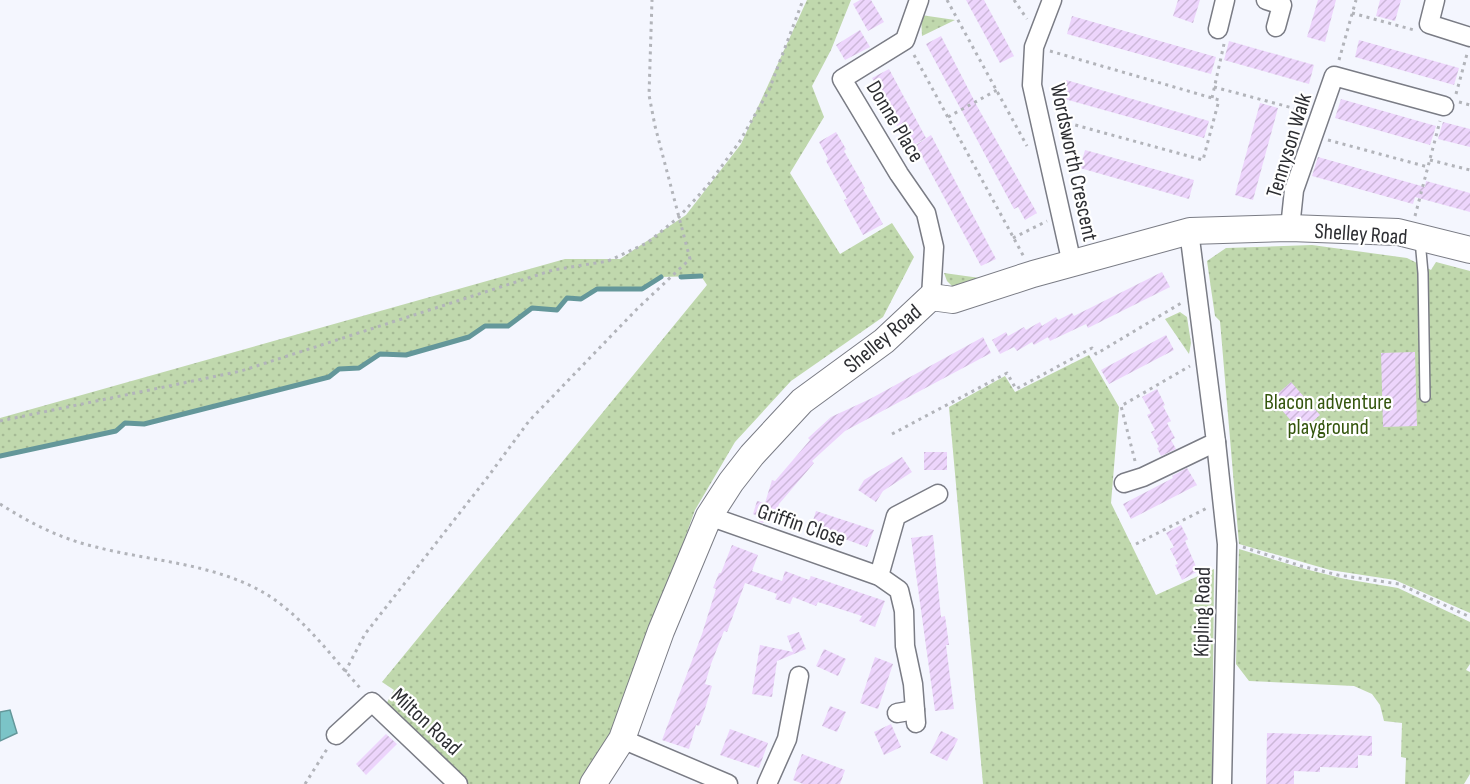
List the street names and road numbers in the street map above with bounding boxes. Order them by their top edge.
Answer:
street label: Donne Place [860,76,930,168]
street label: Wordsworth Crescent [1044,81,1104,244]
street label: Tennyson Walk [1261,89,1318,201]
street label: Shelley Road [1313,218,1408,251]
street label: Shelley Road [839,299,927,379]
street label: Griffin Close [754,498,849,553]
street label: Kipling Road [1188,567,1217,657]
street label: Milton Road [385,683,467,761]

